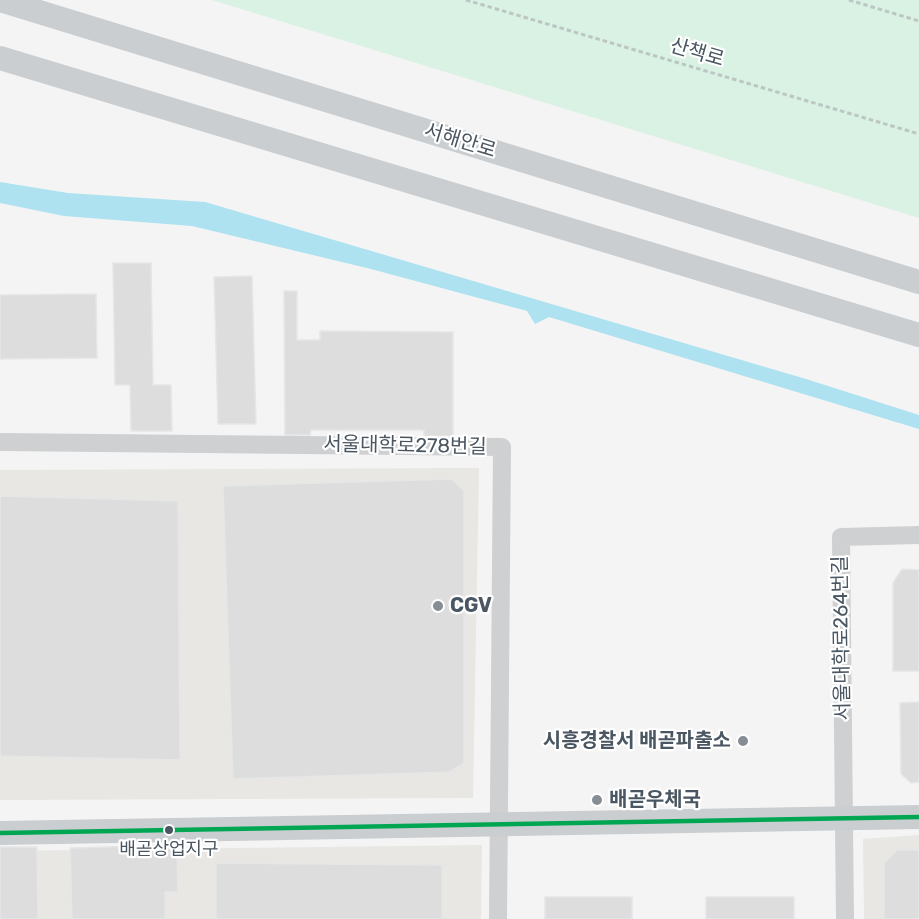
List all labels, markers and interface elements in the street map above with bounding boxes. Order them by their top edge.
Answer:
street label: 산책로 [667,34,727,72]
street label: 서해안로 [421,119,499,163]
street label: 서울대학로278번길 [323,433,487,459]
street label: 서울대학로264번길 [829,555,855,721]
place label: CGV [450,594,492,618]
marker: CGV [431,599,445,613]
place label: 시흥경찰서 배곧파출소 [543,729,731,753]
marker: 시흥경찰서 배곧파출소 [736,734,750,748]
place label: 배곧우체국 [609,788,701,812]
marker: 배곧우체국 [590,793,604,807]
marker: 배곧상업지구 [163,824,175,836]
place label: 배곧상업지구 [119,839,219,861]

